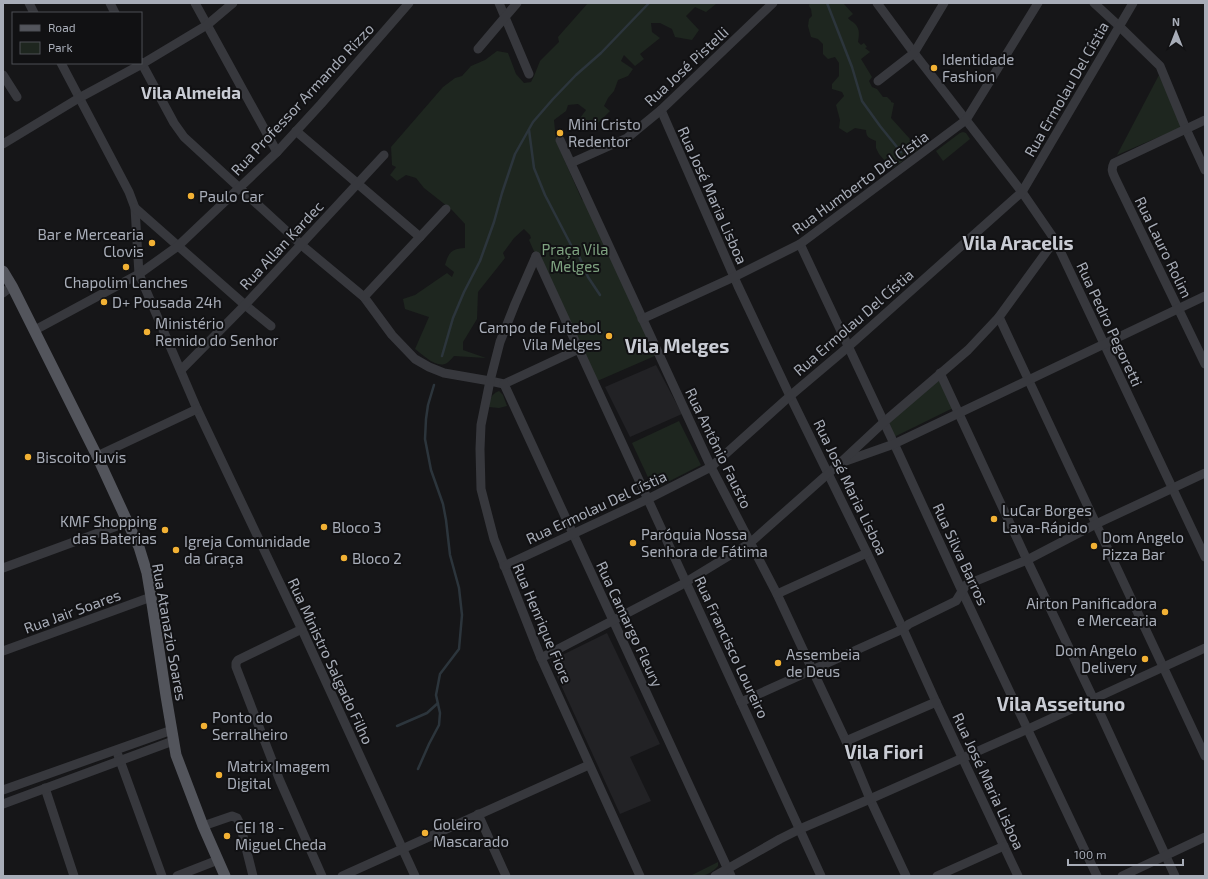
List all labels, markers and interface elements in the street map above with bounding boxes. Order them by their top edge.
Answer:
legend [12,12,142,64]
north arrow [1156,12,1196,52]
text: N [1172,15,1180,28]
street label: Rua Ermolau Del Cístia [1020,18,1112,160]
street label: Rua Professor Armando Rizzo [227,19,377,179]
text: Road [48,20,76,34]
street label: Rua José Pistelli [640,22,732,110]
text: Park [48,40,73,54]
place label: Identidade Fashion [942,50,1014,85]
marker: Identidade Fashion [929,63,939,73]
district label: Vila Almeida [141,82,241,102]
place label: Mini Cristo Redentor [568,115,641,150]
street label: Rua José Maria Lisboa [675,123,751,267]
street label: Rua Humberto Del Cístia [788,126,932,238]
marker: Mini Cristo Redentor [555,128,565,138]
place label: Paulo Car [199,187,264,205]
marker: Paulo Car [186,191,196,201]
street label: Rua Lauro Rolim [1132,193,1196,301]
street label: Rua Allan Kardec [235,197,327,293]
place label: Bar e Mercearia Clovis [38,225,144,260]
district label: Vila Aracelis [962,231,1074,254]
marker: Bar e Mercearia Clovis [147,238,157,248]
park label: Praça Vila Melges [541,240,609,275]
street label: Rua Pedro Pegoretti [1073,259,1147,389]
marker: Chapolim Lanches [121,262,131,272]
street label: Rua Ermolau Del Cístia [789,265,917,379]
place label: Chapolim Lanches [64,273,188,291]
place label: D+ Pousada 24h [112,293,222,311]
marker: D+ Pousada 24h [99,297,109,307]
place label: Ministério Remido do Senhor [155,314,278,349]
place label: Campo de Futebol Vila Melges [479,318,602,353]
marker: Ministério Remido do Senhor [142,327,152,337]
marker: Campo de Futebol Vila Melges [604,331,614,341]
district label: Vila Melges [625,334,729,357]
street label: Rua Antônio Fausto [682,385,756,511]
street label: Rua José Maria Lisboa [810,416,892,558]
place label: Biscoito Juvis [36,448,126,466]
marker: Biscoito Juvis [23,452,33,462]
street label: Rua Ermolau Del Cístia [523,466,669,548]
street label: Rua Silva Barros [929,500,993,608]
place label: LuCar Borges Lava-Rápido [1002,501,1092,536]
place label: KMF Shopping das Baterias [60,512,158,547]
marker: LuCar Borges Lava-Rápido [989,514,999,524]
place label: Bloco 3 [332,518,382,536]
marker: Bloco 3 [319,522,329,532]
marker: KMF Shopping das Baterias [160,525,170,535]
place label: Paróquia Nossa Senhora de Fátima [641,525,768,560]
place label: Dom Angelo Pizza Bar [1102,528,1184,563]
place label: Igreja Comunidade da Graça [184,532,310,568]
marker: Paróquia Nossa Senhora de Fátima [628,538,638,548]
marker: Dom Angelo Pizza Bar [1089,541,1099,551]
marker: Igreja Comunidade da Graça [171,545,181,555]
place label: Bloco 2 [352,549,402,567]
marker: Bloco 2 [339,553,349,563]
street label: Rua Camargo Fleury [593,558,667,690]
street label: Rua Henrique Fiore [510,560,576,686]
street label: Rua Atanazio Soares [149,562,191,702]
street label: Rua Francisco Loureiro [691,573,773,721]
street label: Rua Ministro Salgado Filho [285,575,377,747]
street label: Rua Jair Soares [21,585,123,637]
place label: Airton Panificadora e Mercearia [1026,594,1157,629]
marker: Airton Panificadora e Mercearia [1160,607,1170,617]
place label: Dom Angelo Delivery [1055,641,1137,676]
place label: Assembeia de Deus [786,645,860,680]
marker: Dom Angelo Delivery [1140,654,1150,664]
marker: Assembeia de Deus [773,658,783,668]
district label: Vila Asseituno [997,692,1125,715]
place label: Ponto do Serralheiro [212,708,288,743]
street label: Rua José Maria Lisboa [949,710,1029,852]
marker: Ponto do Serralheiro [199,721,209,731]
district label: Vila Fiori [845,740,923,763]
place label: Matrix Imagem Digital [227,757,330,792]
marker: Matrix Imagem Digital [214,770,224,780]
place label: Goleiro Mascarado [433,815,509,850]
place label: CEI 18 - Miguel Cheda [235,818,326,853]
marker: Goleiro Mascarado [420,828,430,838]
marker: CEI 18 - Miguel Cheda [222,831,232,841]
scale bar [1068,841,1183,867]
text: 100 m [1074,847,1106,861]

